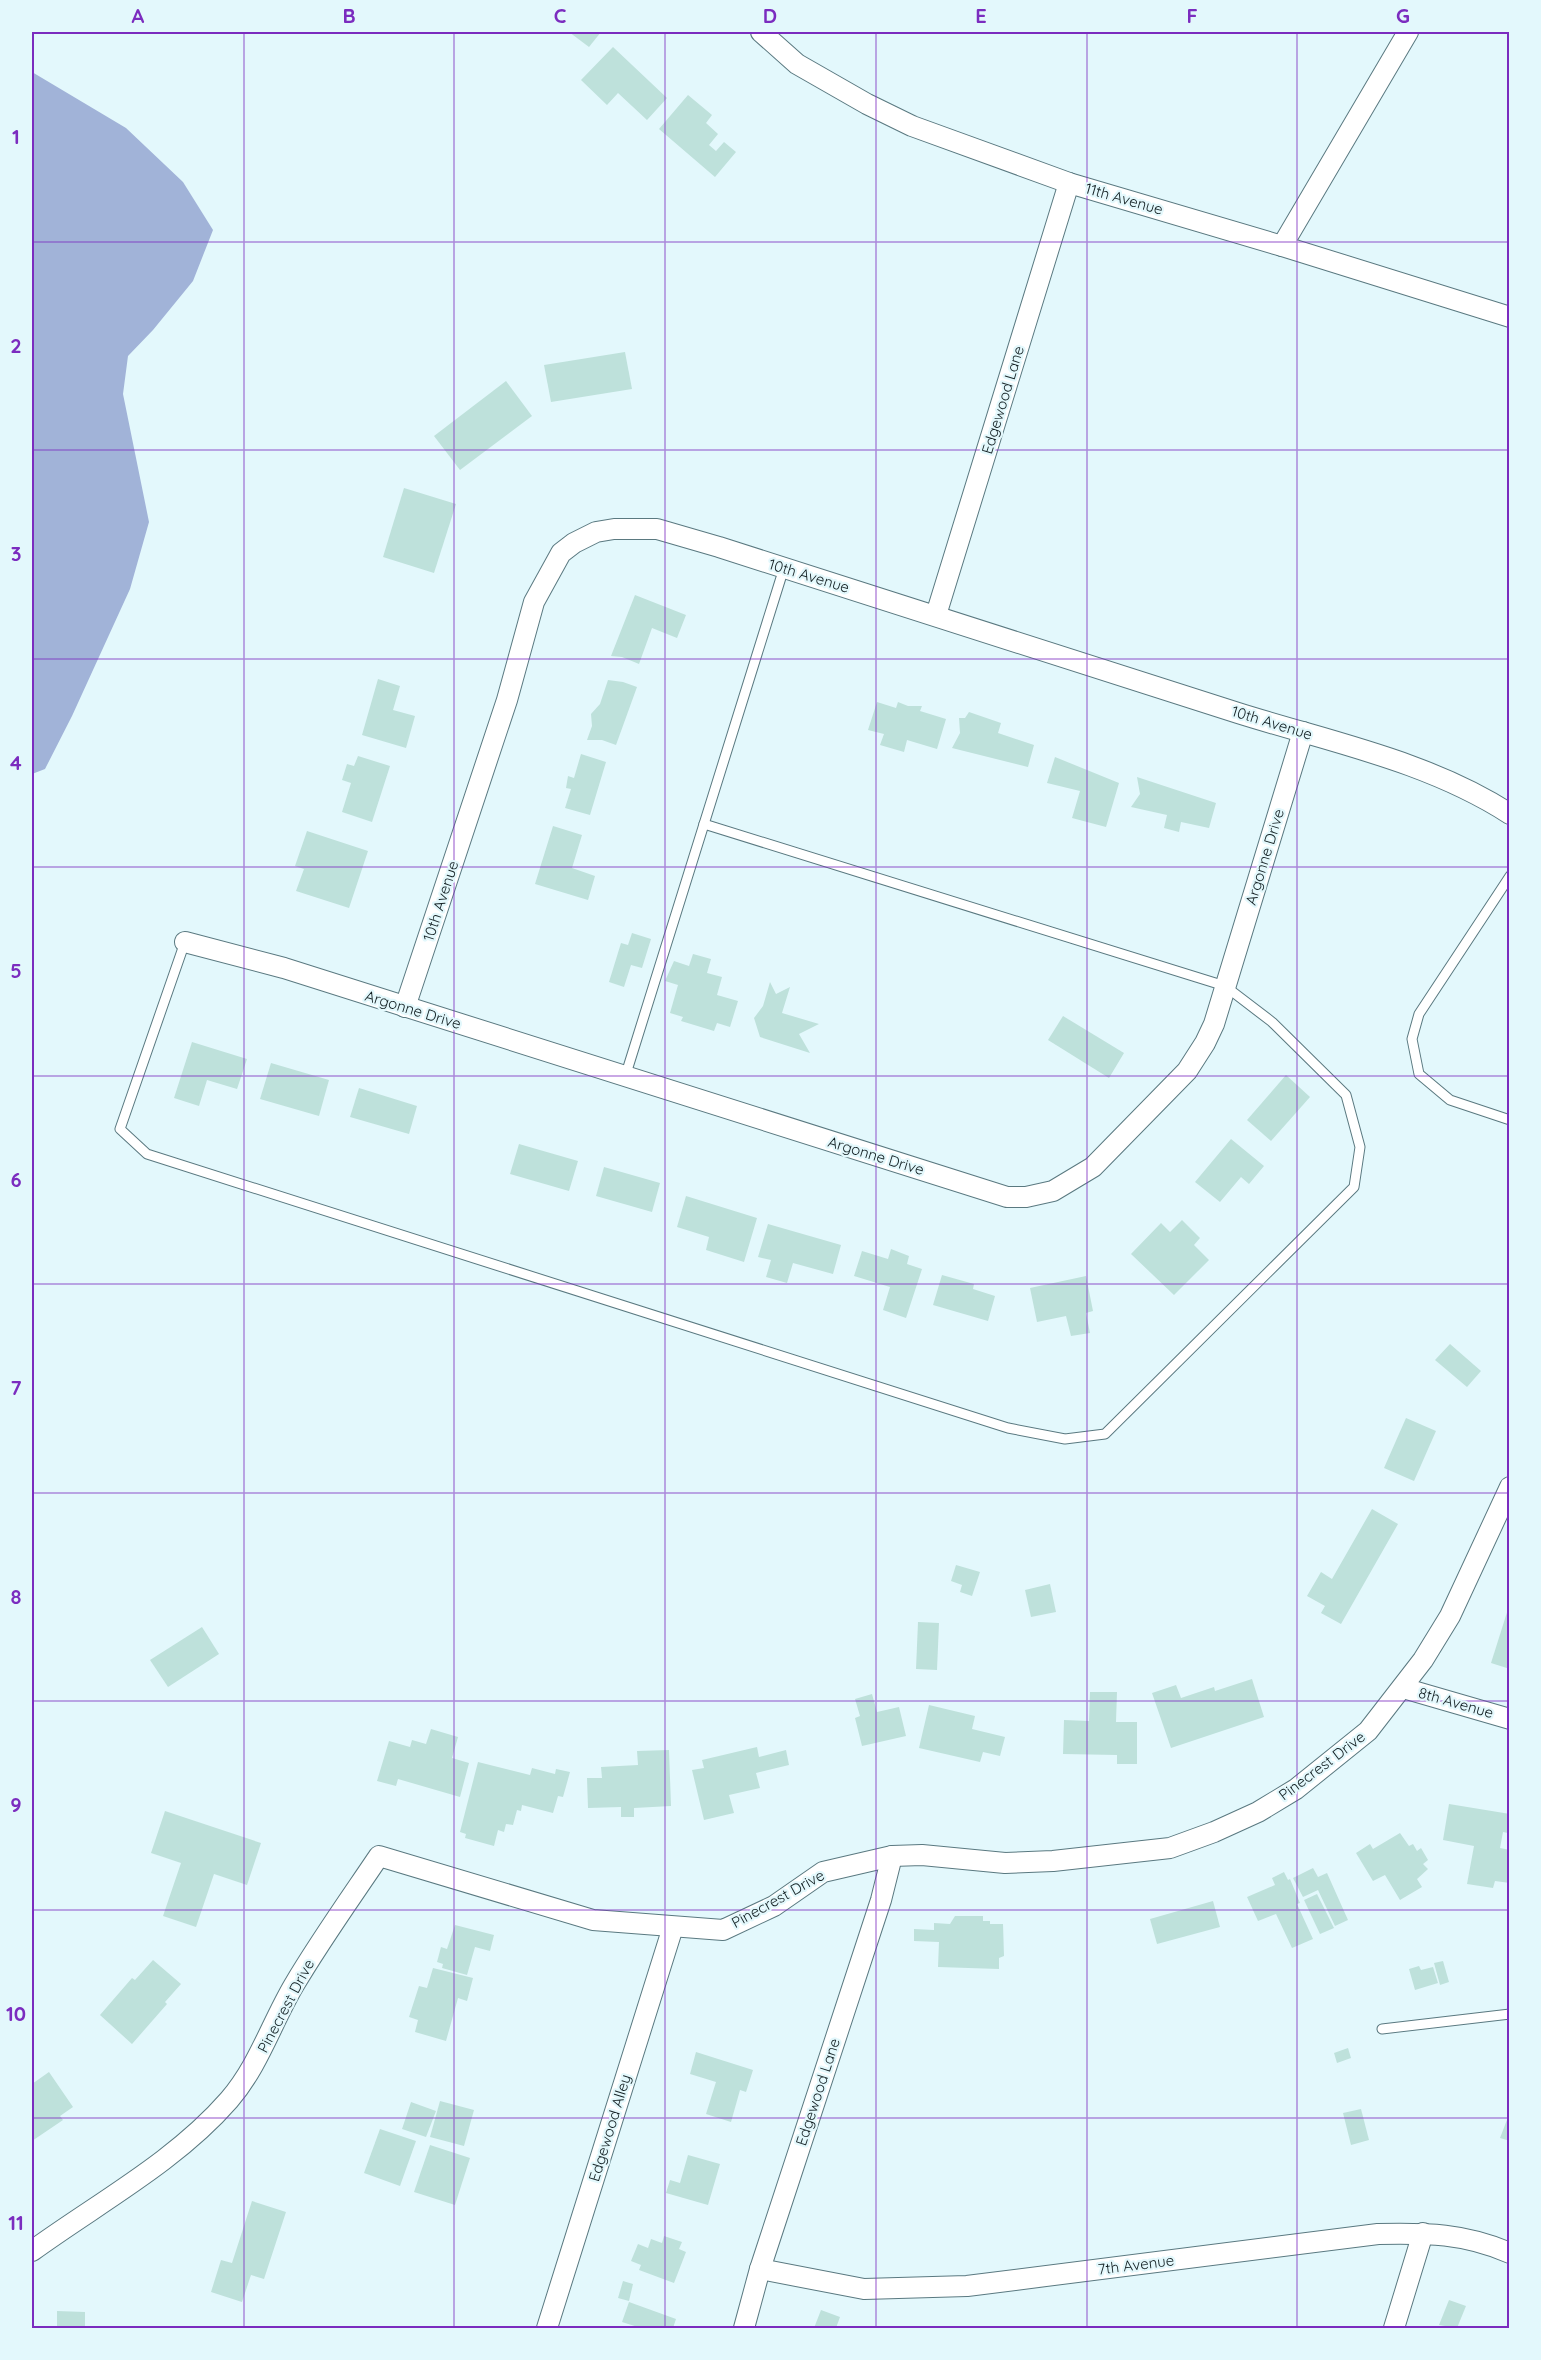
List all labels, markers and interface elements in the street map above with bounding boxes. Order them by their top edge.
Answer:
text: A [132,3,145,28]
text: B [342,3,356,28]
text: C [554,3,567,28]
text: D [763,3,777,28]
text: E [975,3,987,28]
text: F [1186,3,1198,28]
text: G [1396,3,1410,28]
text: 1 [12,124,20,149]
street label: 11th Avenue [1083,178,1165,219]
text: 2 [10,333,22,358]
street label: Edgewood Lane [977,344,1028,456]
text: 3 [11,541,21,566]
street label: 10th Avenue [766,554,852,597]
street label: 10th Avenue [1229,701,1315,744]
text: 4 [10,750,22,775]
street label: Argonne Drive [1241,807,1288,907]
street label: 10th Avenue [419,858,462,943]
text: 5 [10,958,22,983]
street label: Argonne Drive [363,986,463,1033]
street label: Argonne Drive [826,1132,926,1179]
text: 6 [10,1167,22,1192]
text: 7 [11,1375,22,1400]
text: 8 [11,1584,22,1609]
street label: 8th Avenue [1416,1683,1496,1722]
street label: Pinecrest Drive [1275,1727,1369,1804]
text: 9 [10,1792,22,1817]
street label: Pinecrest Drive [728,1865,828,1932]
street label: Pinecrest Drive [253,1956,318,2056]
text: 10 [6,2001,26,2026]
street label: Edgewood Lane [791,2036,844,2148]
street label: Edgewood Alley [584,2072,635,2184]
text: 11 [8,2210,24,2235]
street label: 7th Avenue [1097,2250,1175,2279]

